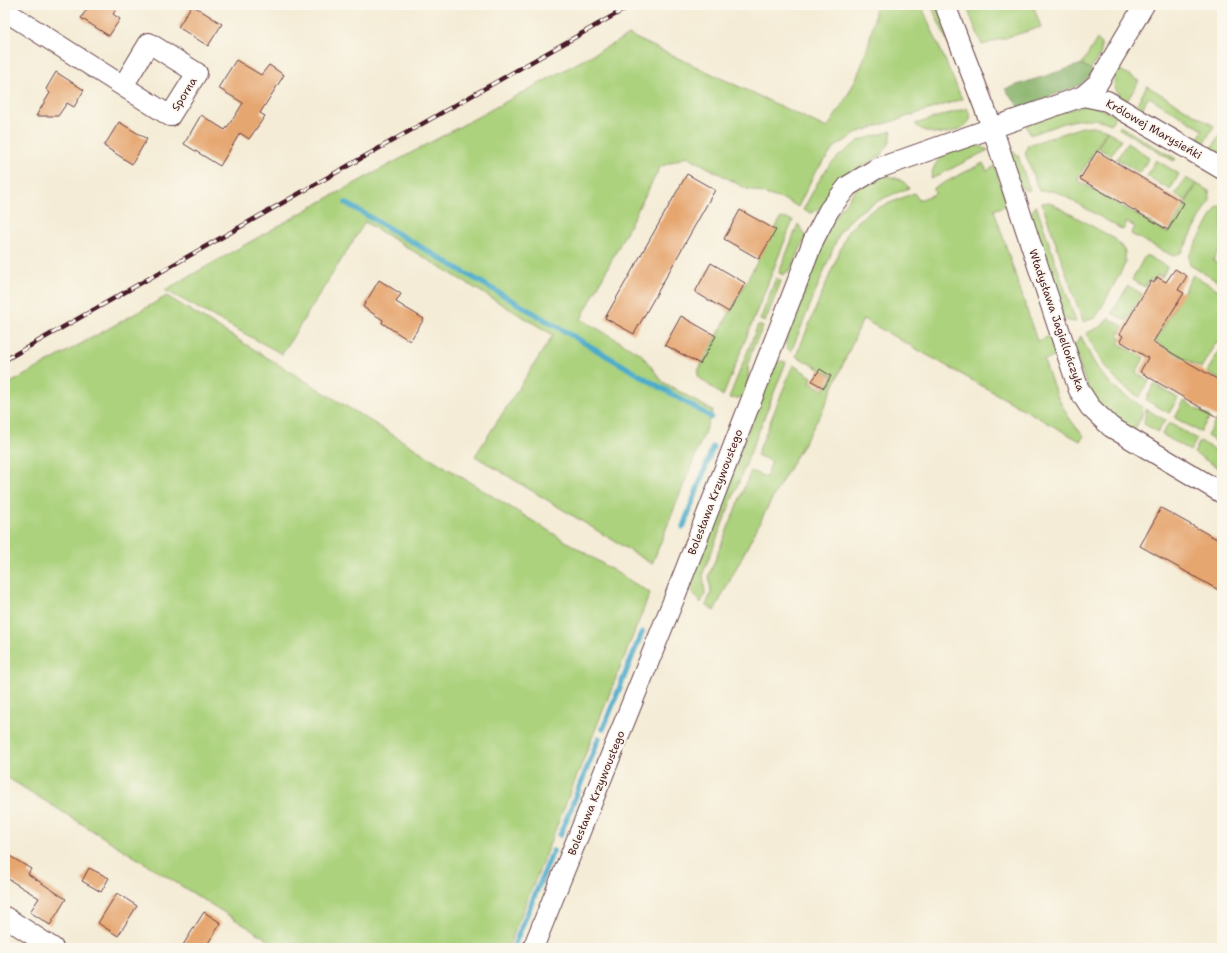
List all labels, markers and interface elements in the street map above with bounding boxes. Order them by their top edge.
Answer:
street label: Sporna [168,74,201,114]
street label: Królowej Marysieńki [1103,96,1204,163]
street label: Władysława Jagiellończyka [1025,247,1088,393]
street label: Bolesława Krzywoustego [685,427,747,557]
street label: Bolesława Krzywoustego [565,728,629,858]

